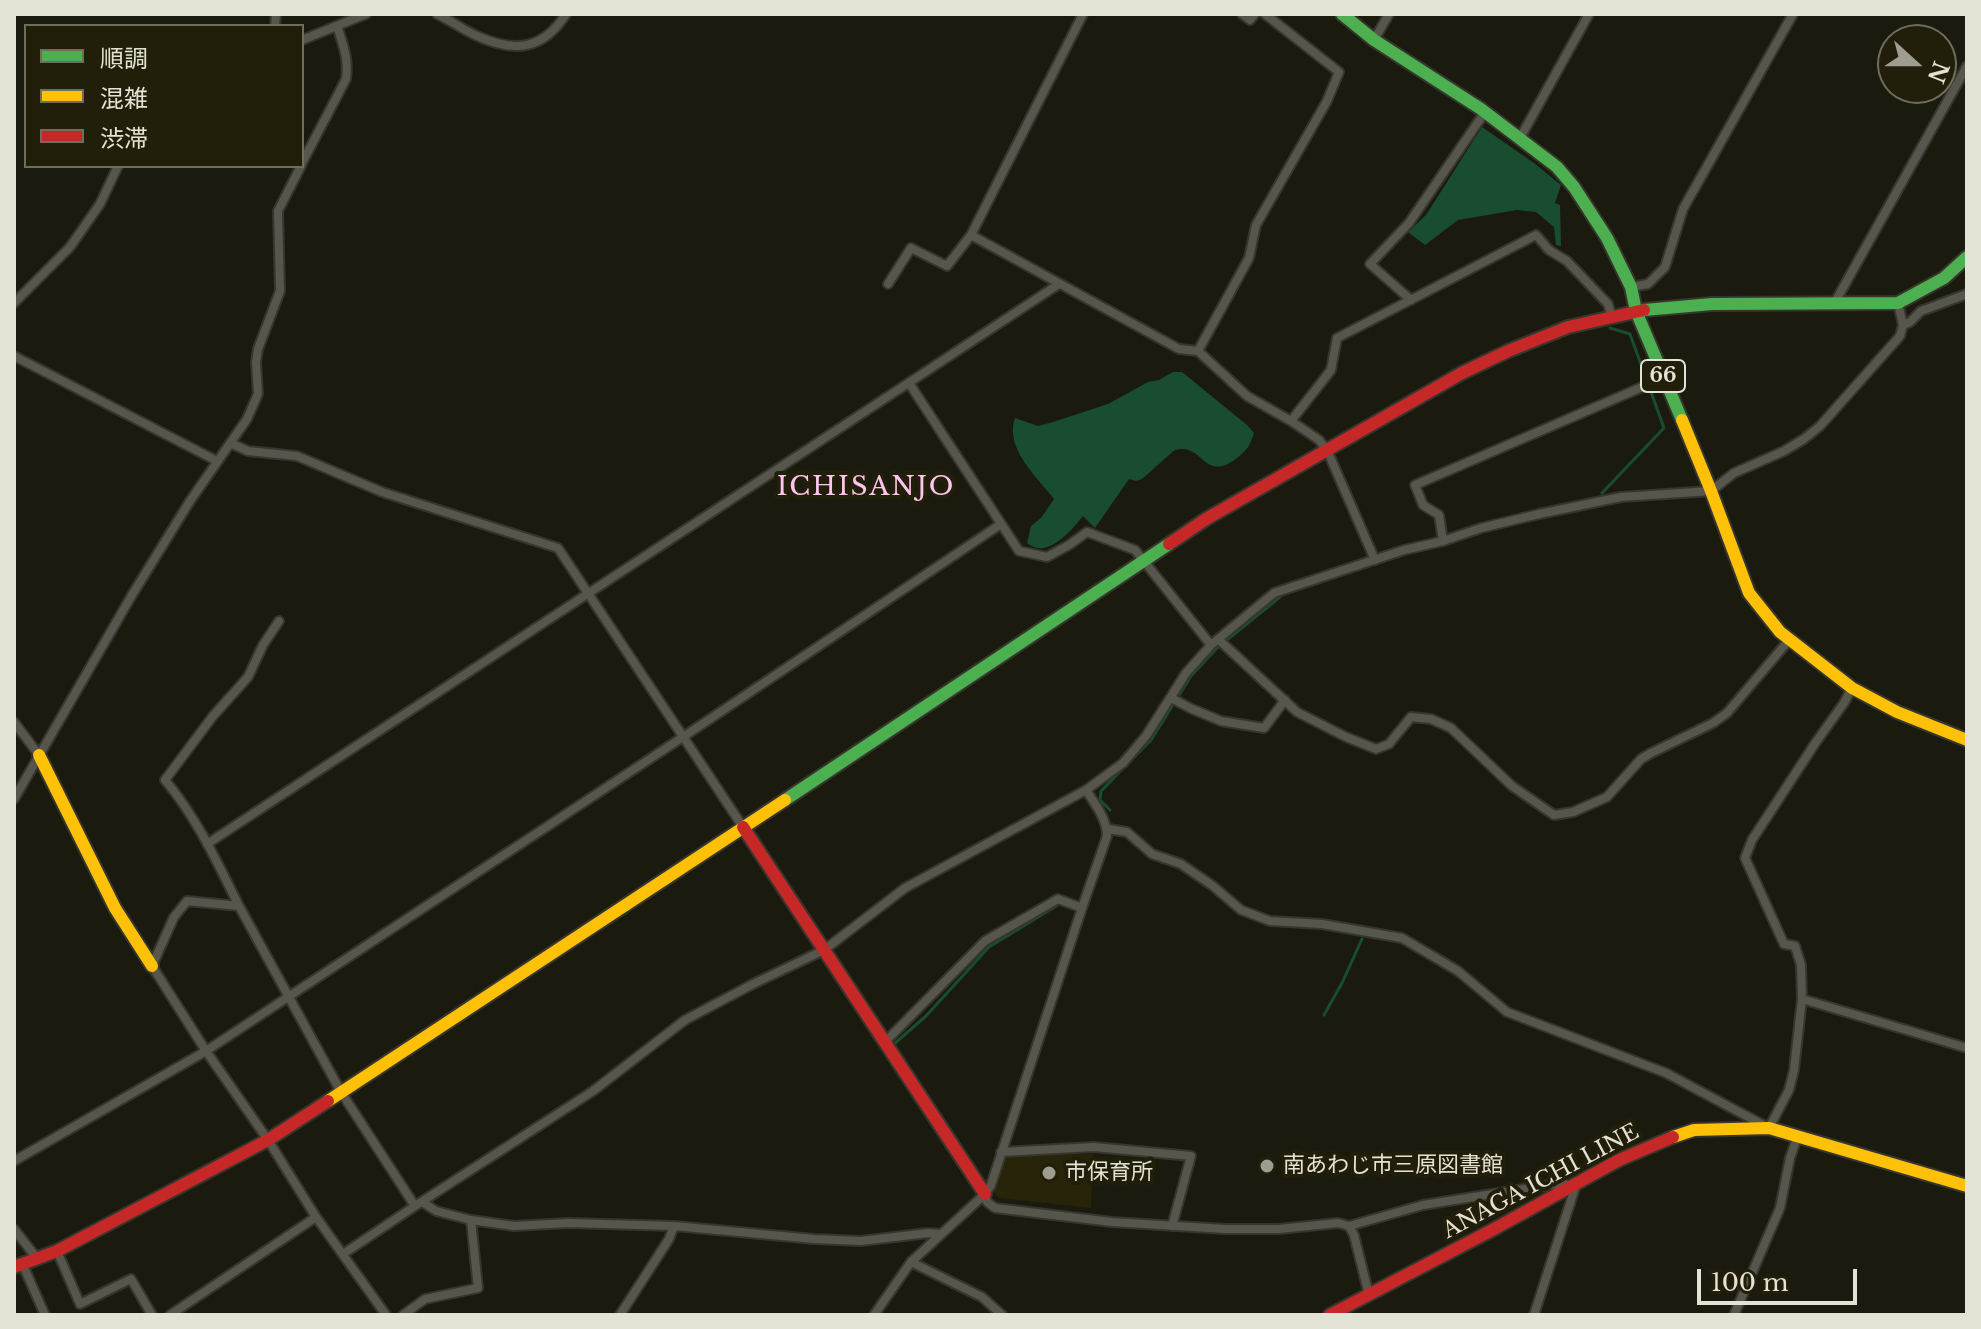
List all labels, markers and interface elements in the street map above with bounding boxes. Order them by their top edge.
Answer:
legend [24,24,304,168]
north arrow [1877,24,1957,104]
text: 順調 [100,44,148,73]
text: N [1922,58,1954,87]
text: 混雑 [100,84,148,113]
text: 渋滞 [100,124,148,153]
road number: 66 [1641,360,1685,392]
district label: ICHISANJO [777,472,955,504]
street label: ANAGA ICHI LINE [1438,1119,1644,1245]
place label: 南あわじ市三原図書館 [1283,1153,1503,1179]
marker: 南あわじ市三原図書館 [1258,1157,1276,1175]
place label: 市保育所 [1065,1160,1153,1186]
marker: 市保育所 [1040,1164,1058,1182]
scale bar [1701,1253,1861,1303]
text: 100 m [1711,1268,1789,1297]

